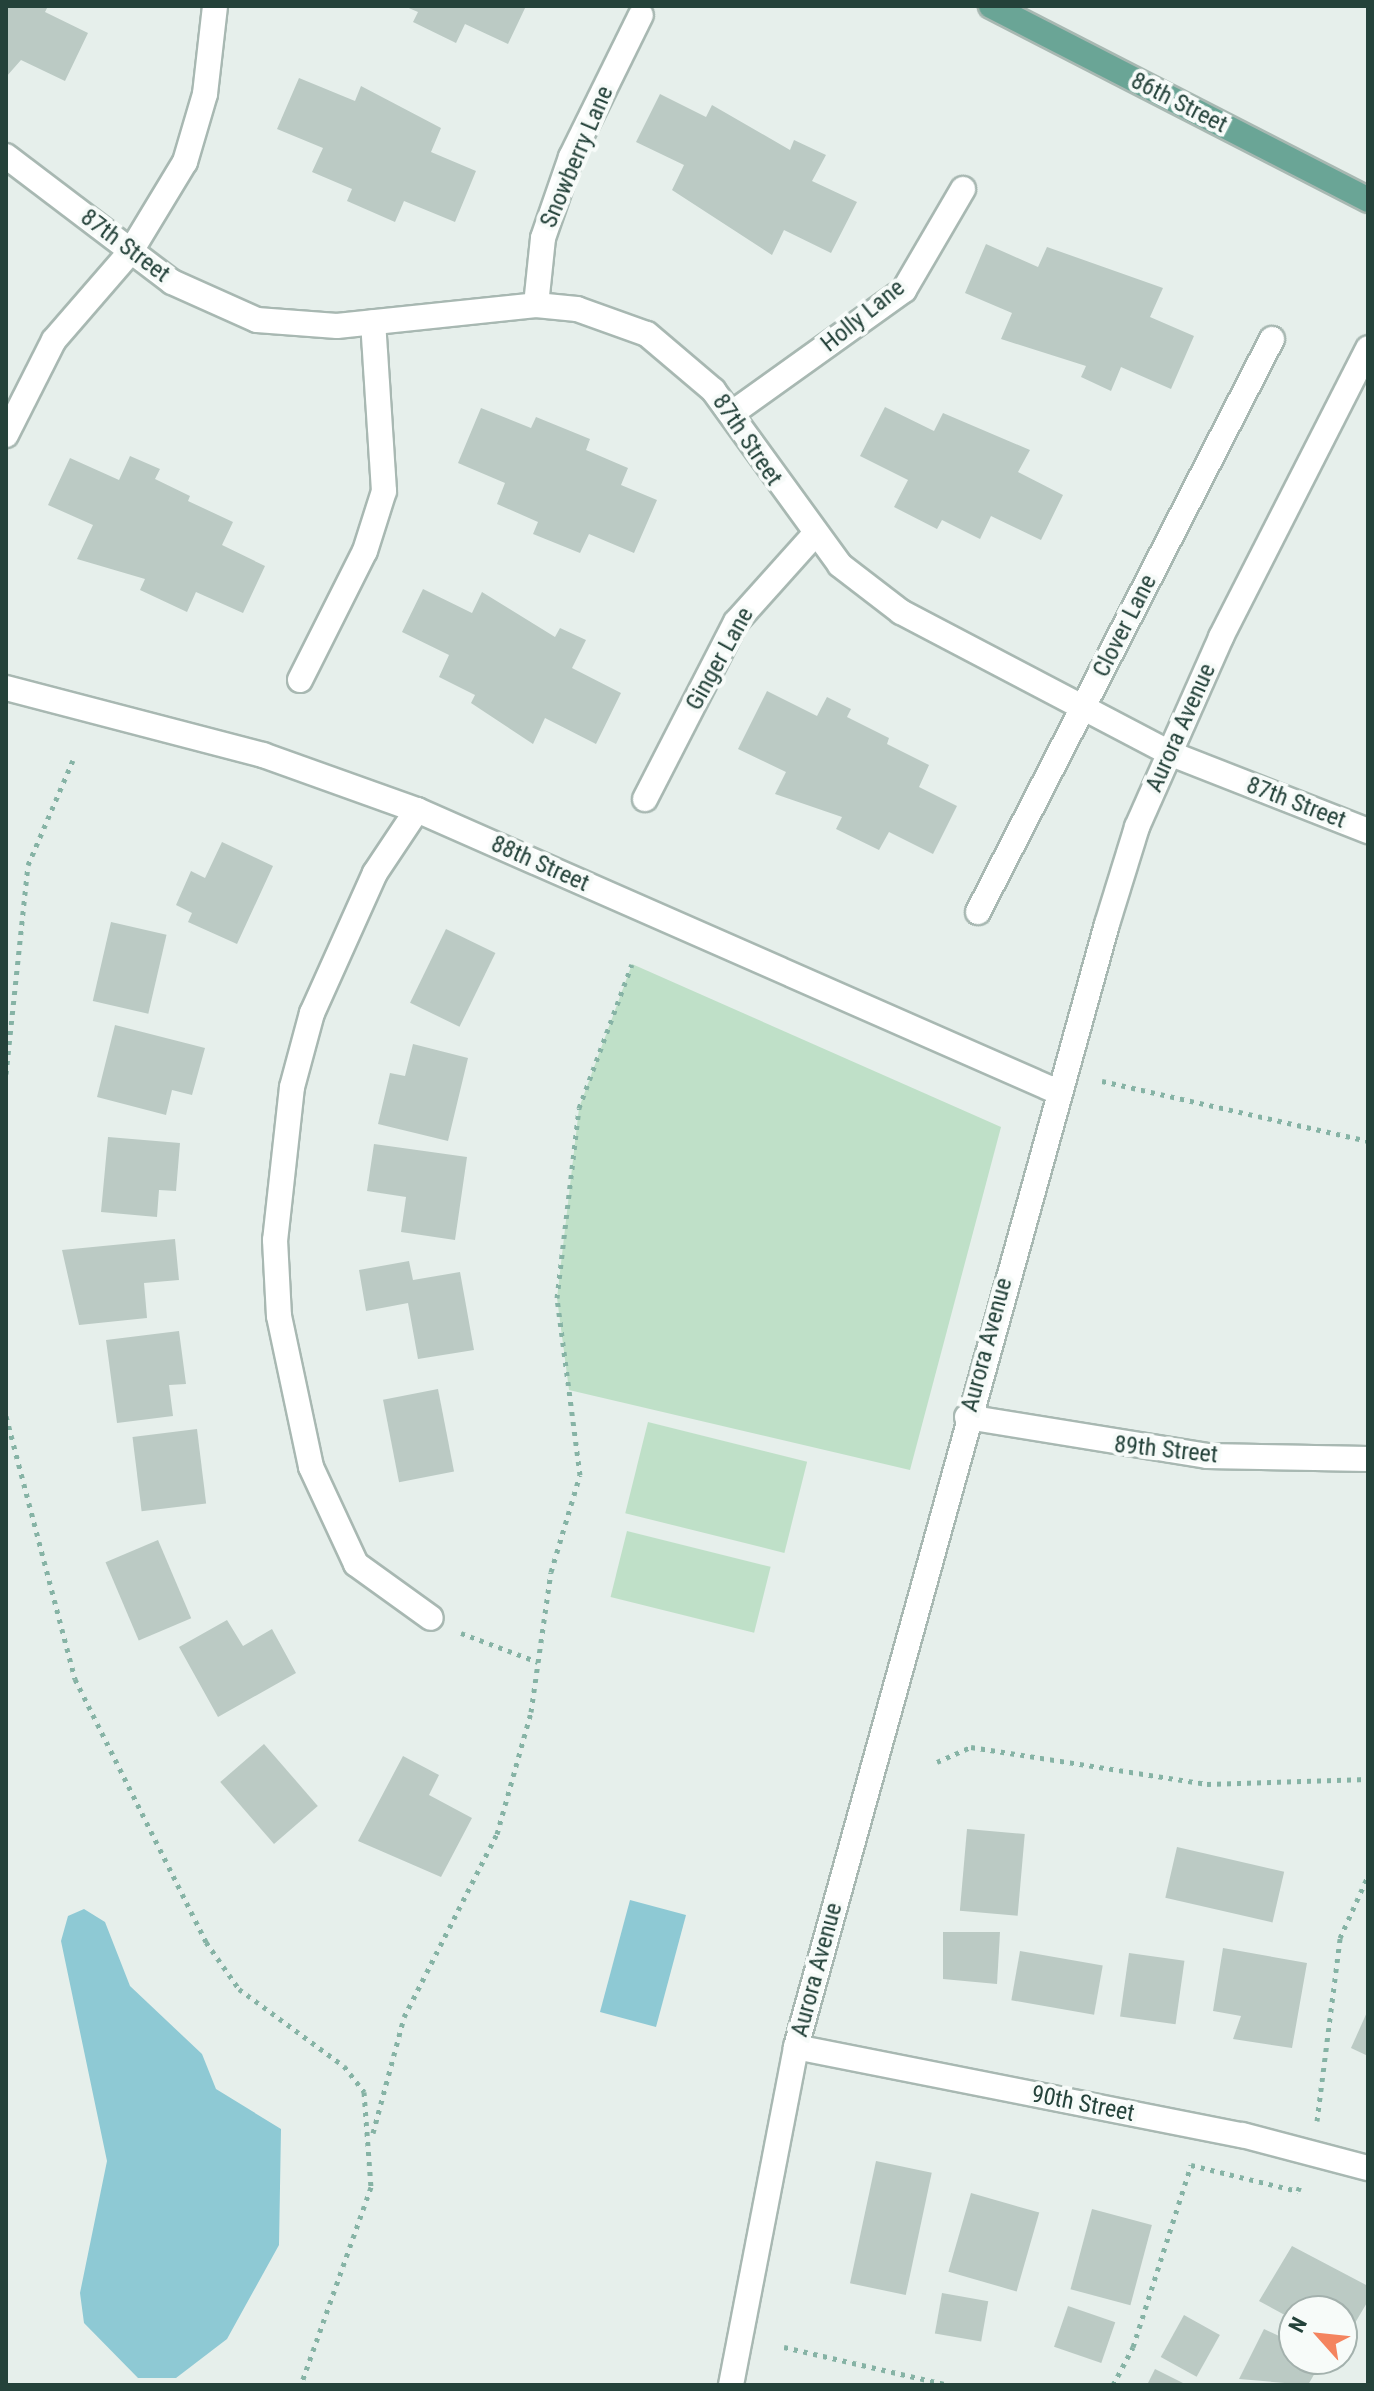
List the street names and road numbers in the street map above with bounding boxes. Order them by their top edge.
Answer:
street label: 86th Street [1126,67,1232,139]
street label: Snowberry Lane [534,82,620,232]
street label: 87th Street [75,203,175,289]
street label: Holly Lane [815,274,911,358]
street label: 87th Street [706,389,788,491]
street label: Clover Lane [1087,570,1163,682]
street label: Ginger Lane [680,603,760,715]
street label: Aurora Avenue [1140,659,1222,797]
street label: 87th Street [1242,771,1350,835]
street label: 88th Street [487,830,593,898]
street label: Aurora Avenue [955,1275,1019,1415]
street label: 89th Street [1113,1430,1219,1470]
street label: Aurora Avenue [785,1900,849,2040]
street label: 90th Street [1029,2080,1137,2128]

